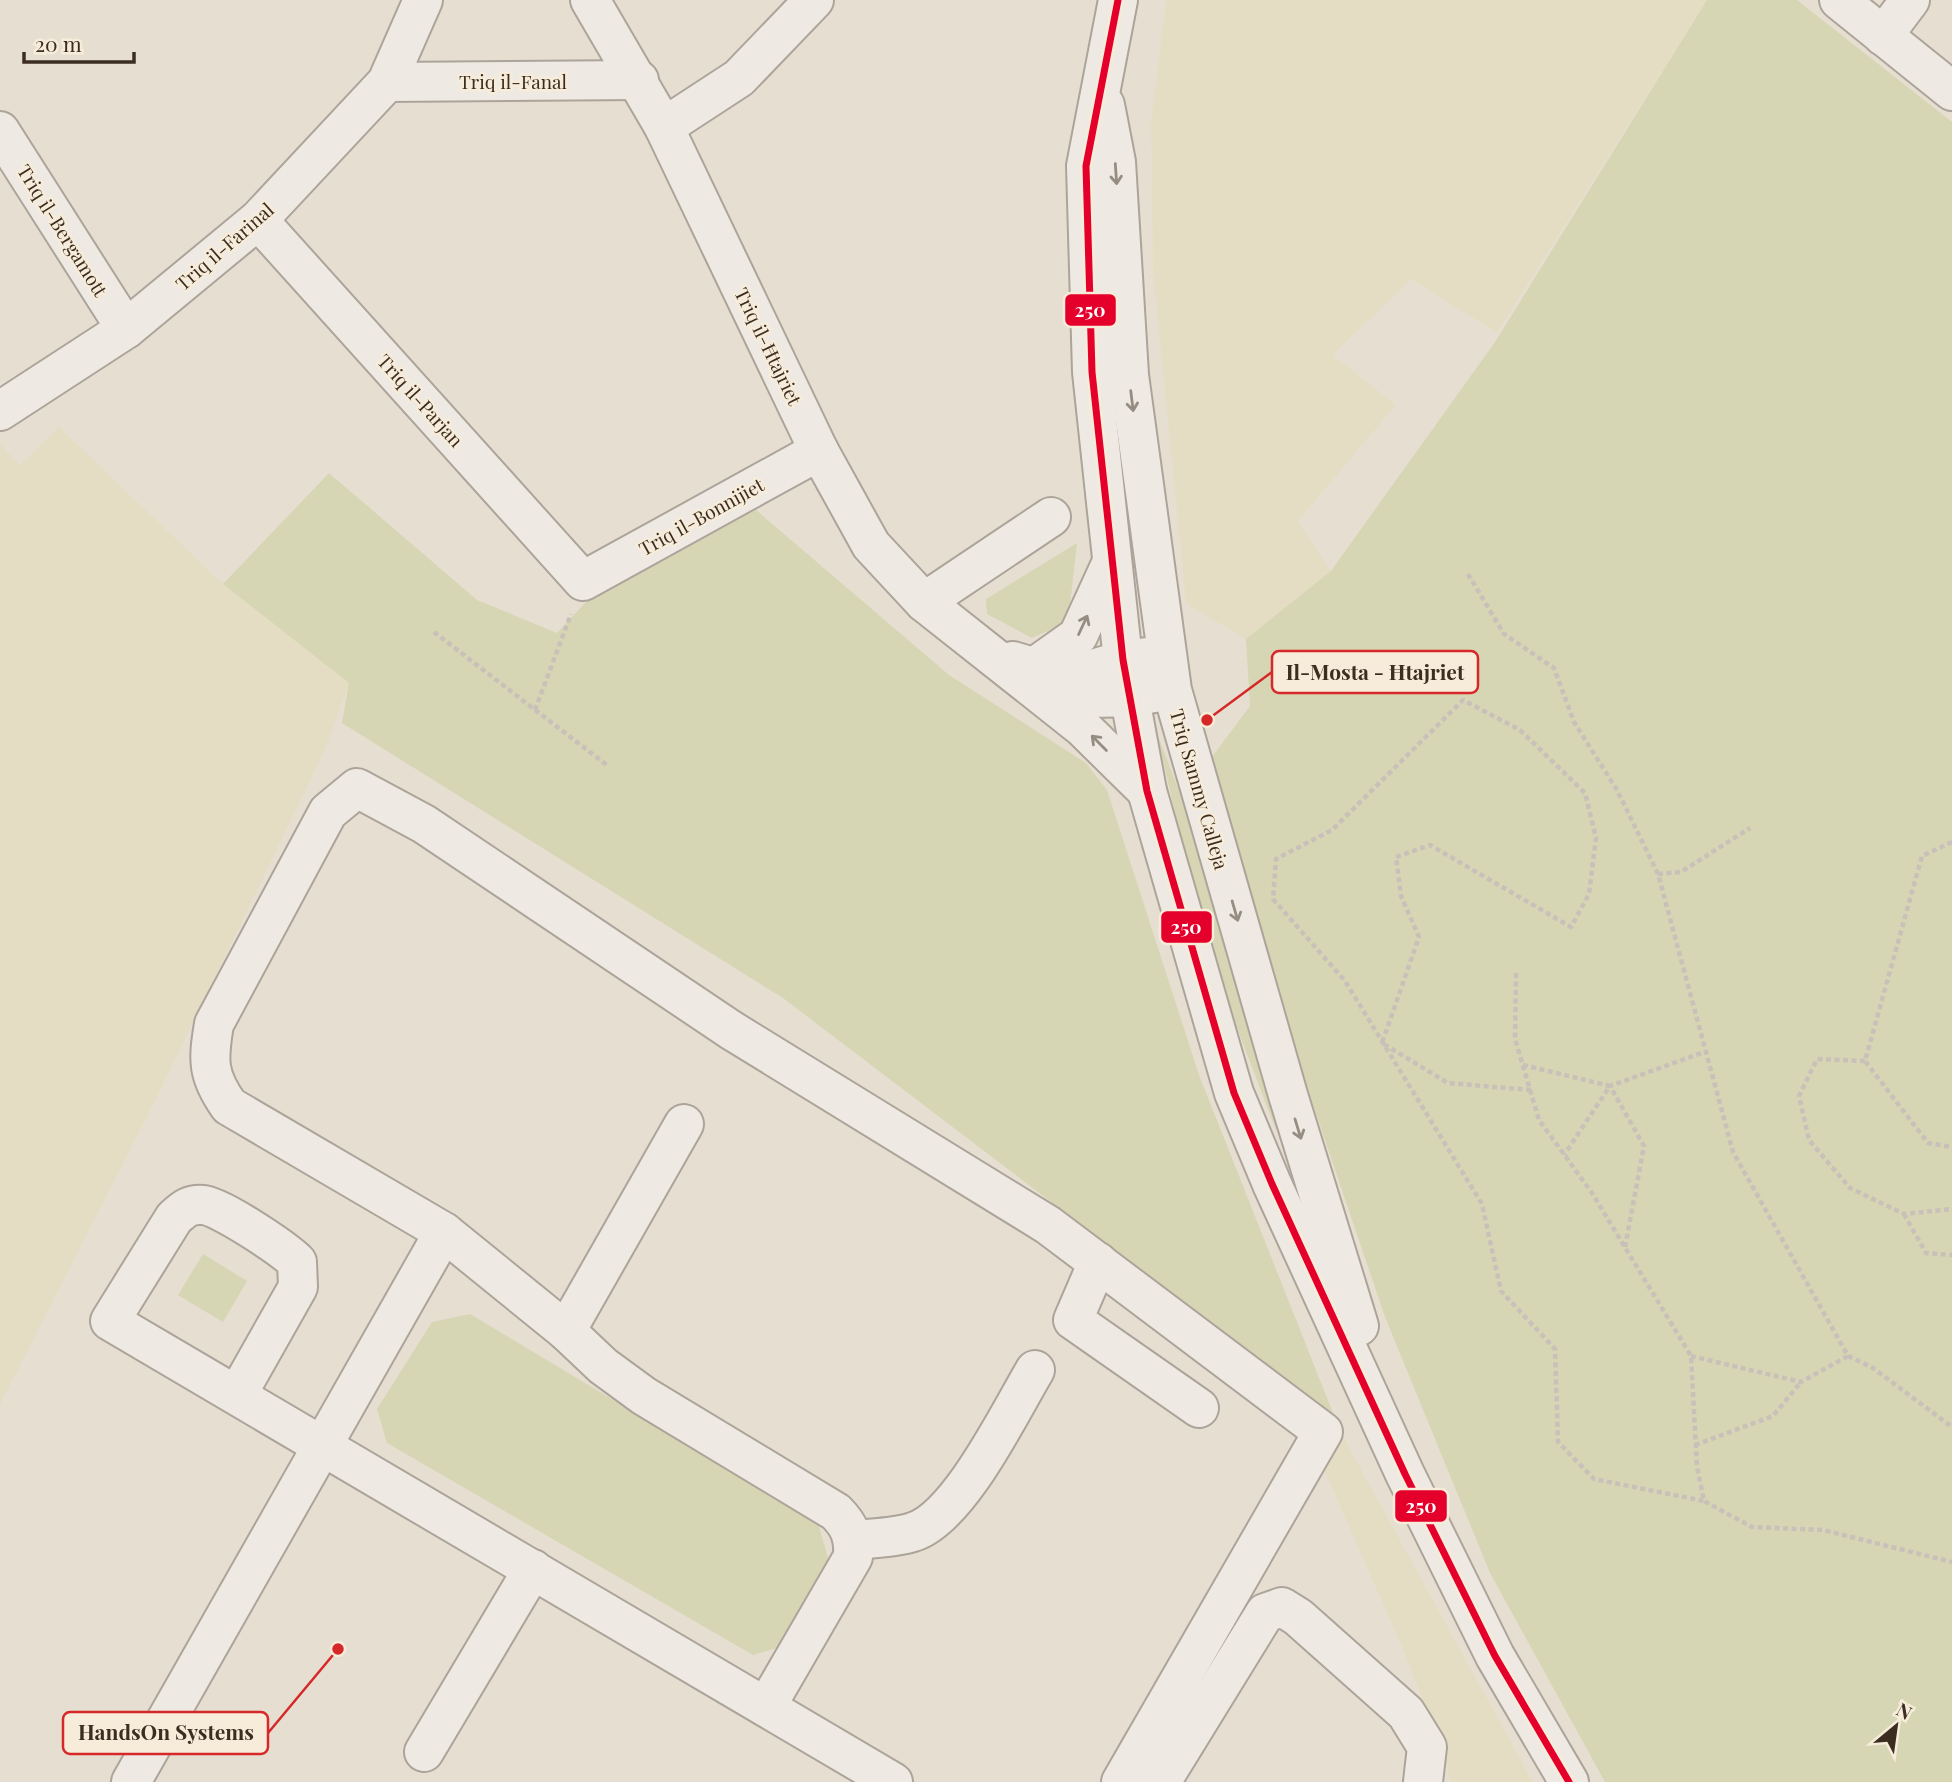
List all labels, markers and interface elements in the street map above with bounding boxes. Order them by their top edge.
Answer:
scale bar [24,21,135,65]
text: 20 m [35,29,82,57]
street label: Triq il-Fanal [459,68,568,94]
street label: Triq il-Bergamott [12,159,114,301]
one-way arrow [1110,162,1123,185]
street label: Triq il-Farinal [169,196,279,296]
street label: Triq il-Ħtajriet [729,283,809,409]
line badge: 250 [1064,293,1117,327]
text: 250 [1075,296,1105,322]
street label: Triq il-Parjan [372,348,470,452]
one-way arrow [1126,389,1139,412]
street label: Triq il-Bonnijiet [634,471,768,561]
one-way arrow [1077,615,1090,636]
callout: Il-Mosta - Ħtajriet [1272,651,1478,693]
text: Il-Mosta - Ħtajriet [1286,657,1465,685]
street label: Triq Sammy Calleja [1165,706,1235,873]
one-way arrow [1090,735,1107,752]
one-way arrow [1229,899,1242,921]
line badge: 250 [1160,910,1213,944]
text: 250 [1171,913,1201,939]
one-way arrow [1293,1118,1306,1140]
line badge: 250 [1394,1489,1448,1523]
text: 250 [1406,1492,1436,1518]
north arrow [1861,1691,1931,1761]
text: N [1892,1696,1917,1725]
callout: HandsOn Systems [63,1712,268,1754]
text: HandsOn Systems [78,1717,254,1745]

